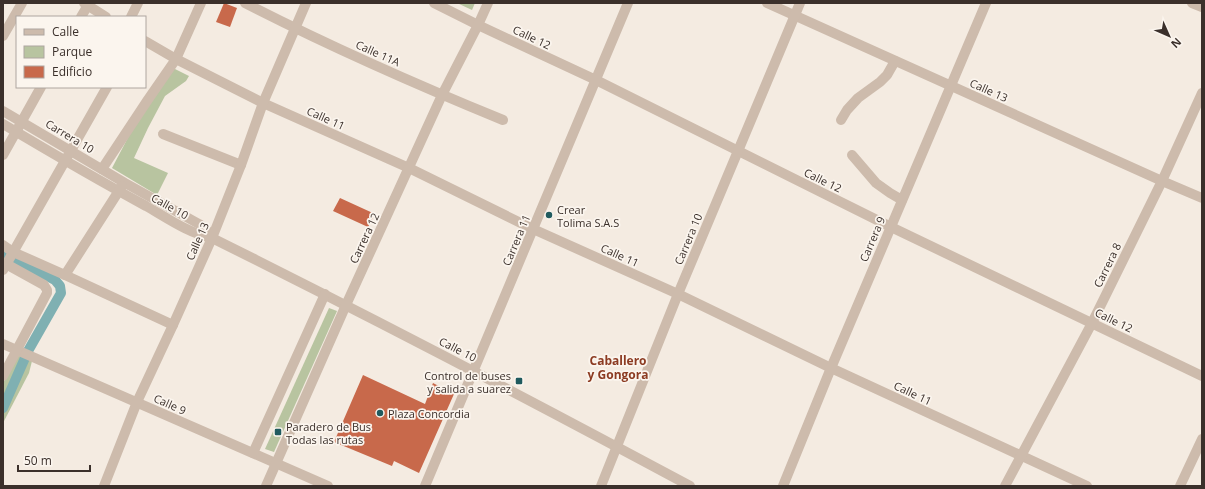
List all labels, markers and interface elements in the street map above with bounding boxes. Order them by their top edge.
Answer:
legend [16,16,146,88]
north arrow [1149,16,1189,56]
street label: Calle 12 [511,22,553,52]
text: Calle [52,23,79,40]
text: N [1168,35,1185,52]
street label: Calle 11A [353,37,403,69]
text: Parque [52,43,92,60]
text: Edificio [52,63,92,80]
street label: Calle 13 [968,75,1010,105]
street label: Calle 11 [305,103,347,133]
street label: Carrera 10 [43,116,97,156]
street label: Calle 12 [802,164,844,196]
street label: Calle 10 [149,190,191,222]
place label: Crear Tolima S.A.S [557,202,619,230]
street label: Carrera 12 [346,210,382,266]
marker: Crear Tolima S.A.S [544,210,554,220]
street label: Carrera 10 [670,211,706,267]
street label: Carrera 11 [498,212,534,268]
street label: Carrera 9 [856,214,888,264]
street label: Calle 13 [182,220,212,262]
street label: Calle 11 [599,240,641,270]
street label: Carrera 8 [1090,240,1124,290]
street label: Calle 12 [1093,304,1135,336]
street label: Calle 10 [437,333,479,365]
district label: Caballero y Gongora [588,352,648,383]
place label: Control de buses y salida a suarez [424,368,511,396]
marker: Control de buses y salida a suarez [514,376,524,386]
street label: Calle 11 [892,378,934,408]
street label: Calle 9 [151,390,189,418]
place label: Plaza Concordia [388,406,470,421]
marker: Plaza Concordia [375,408,385,418]
place label: Paradero de Bus Todas las rutas [286,419,371,447]
marker: Paradero de Bus Todas las rutas [273,427,283,437]
scale bar [18,447,90,473]
text: 50 m [24,452,52,469]

